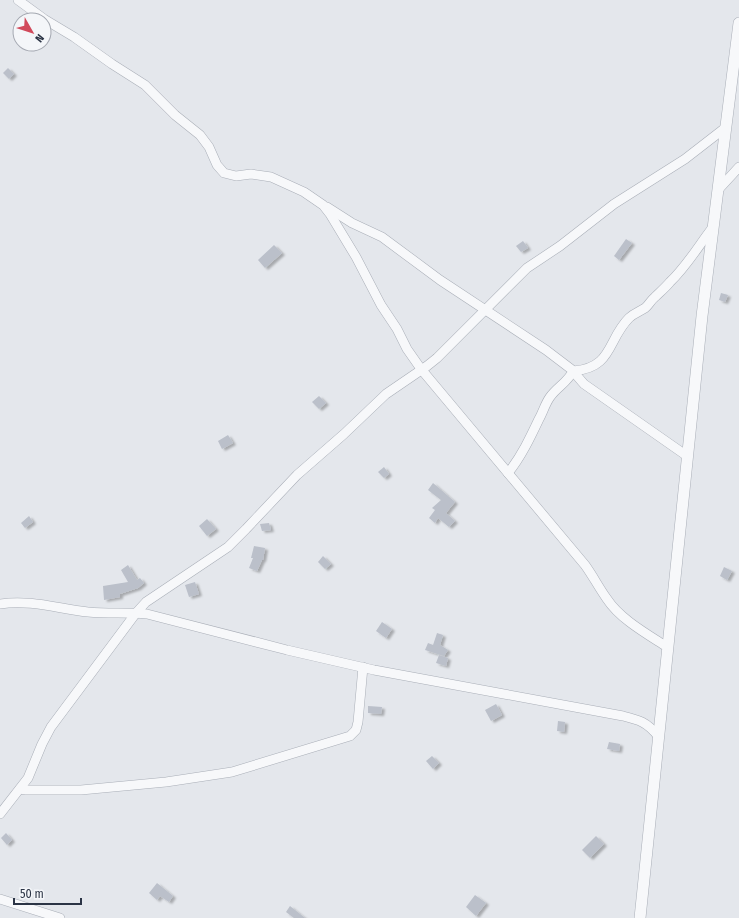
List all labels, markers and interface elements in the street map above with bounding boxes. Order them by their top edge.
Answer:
north arrow [12,12,52,52]
text: N [32,31,47,45]
scale bar [14,880,81,906]
text: 50 m [20,887,44,901]

